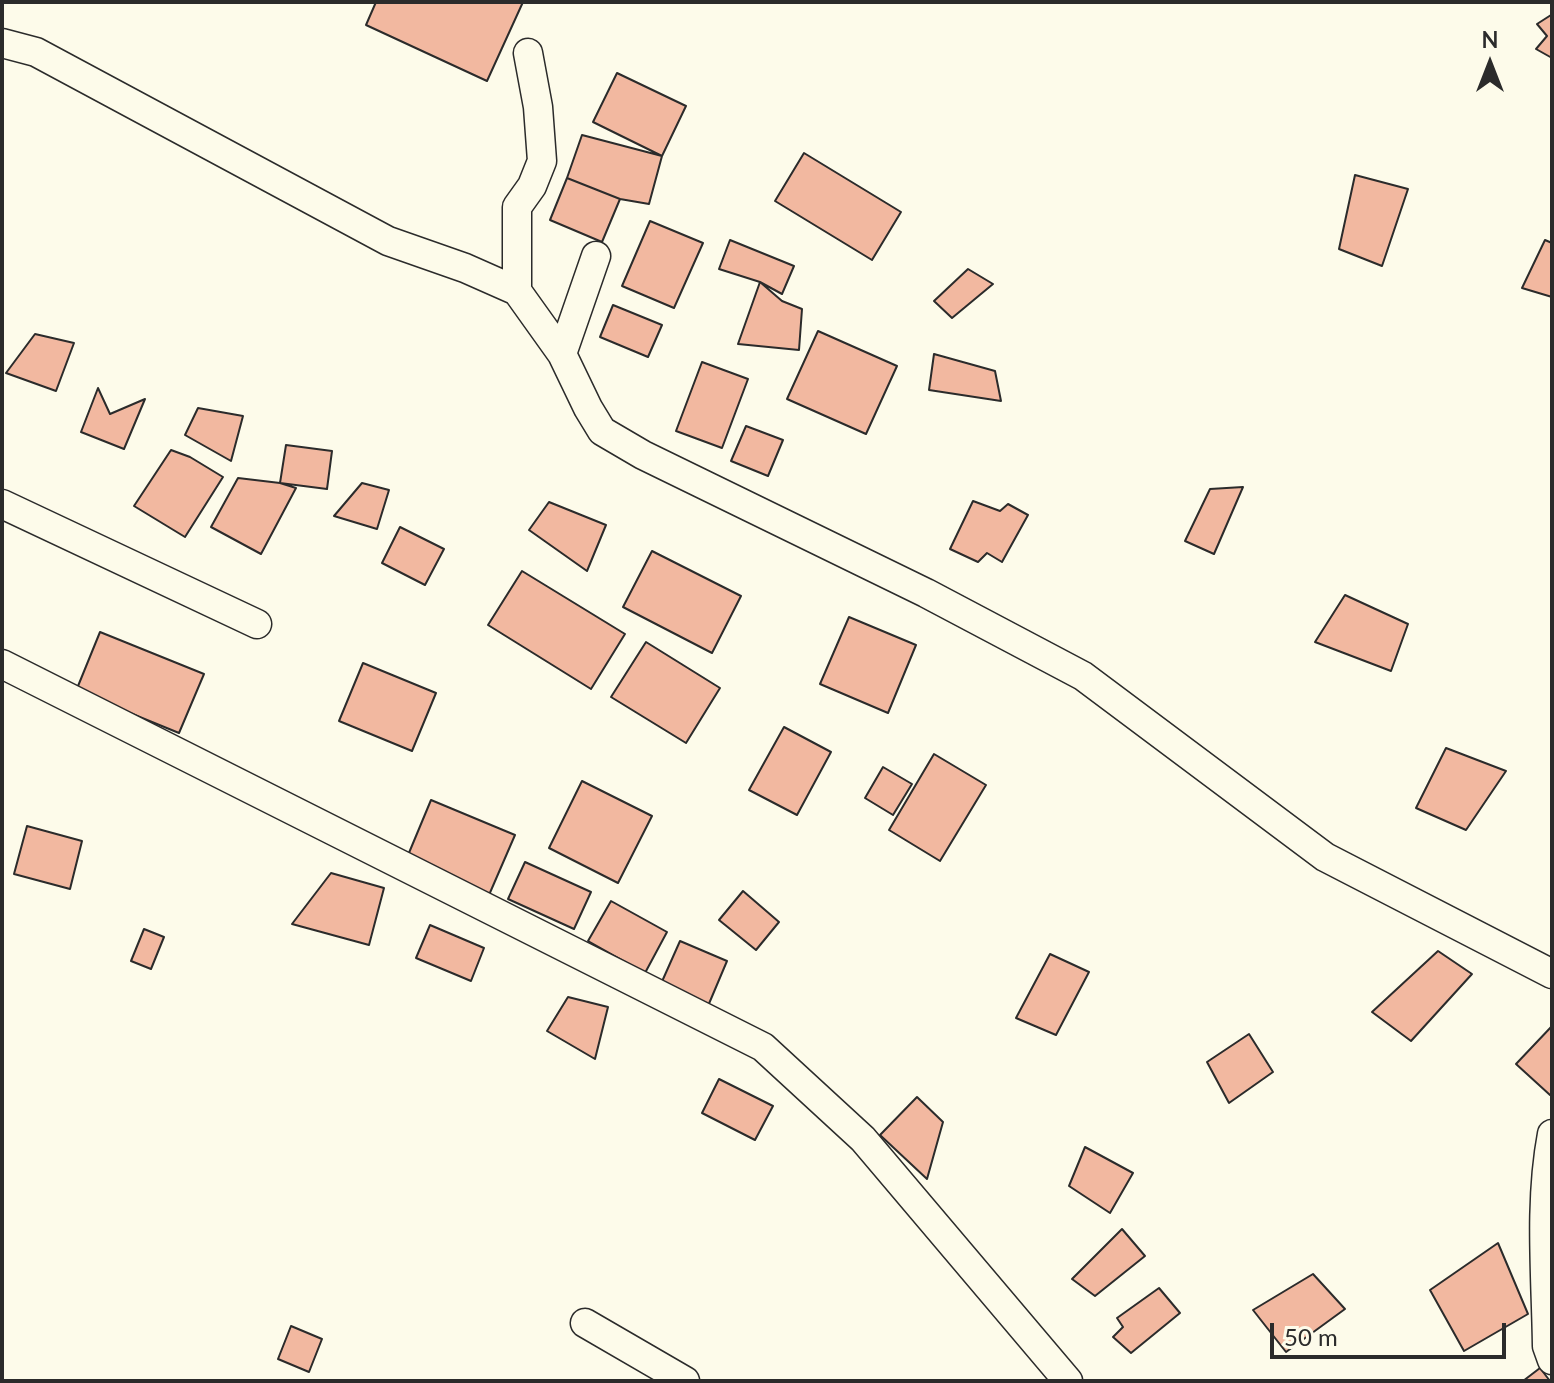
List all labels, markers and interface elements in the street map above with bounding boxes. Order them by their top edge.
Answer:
north arrow [1450,24,1530,104]
text: N [1482,26,1498,53]
scale bar [1274,1307,1510,1357]
text: 50 m [1284,1322,1338,1351]

